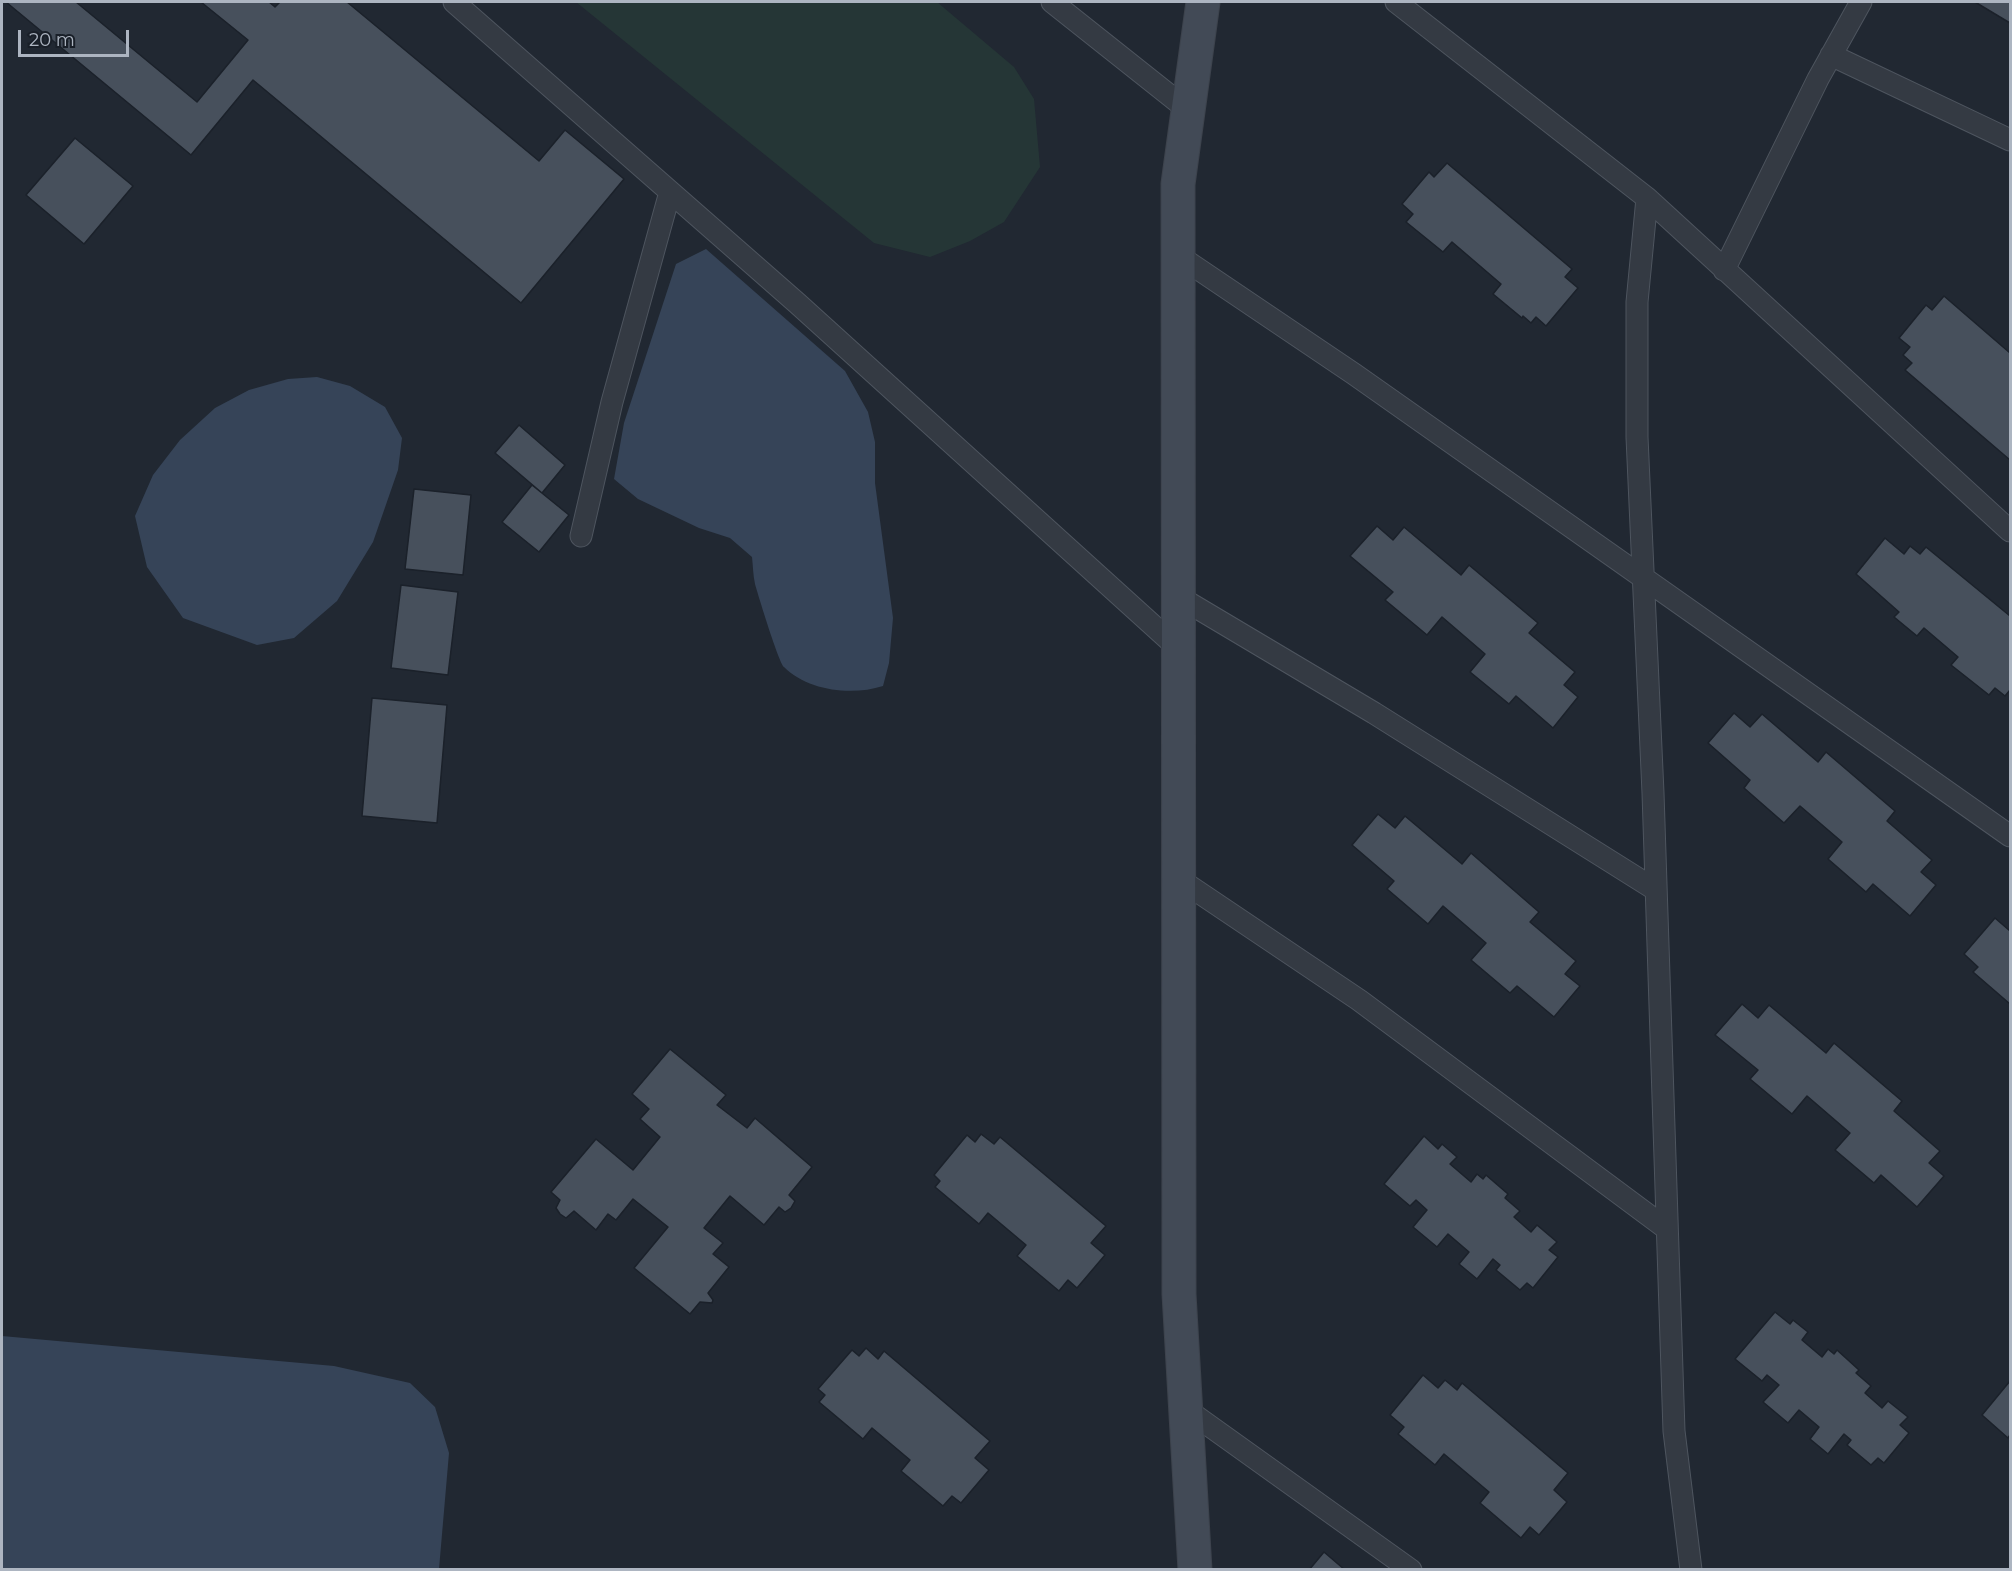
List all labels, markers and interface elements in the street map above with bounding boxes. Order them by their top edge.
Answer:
scale bar [21,18,132,56]
text: 20 m [29,29,75,51]

